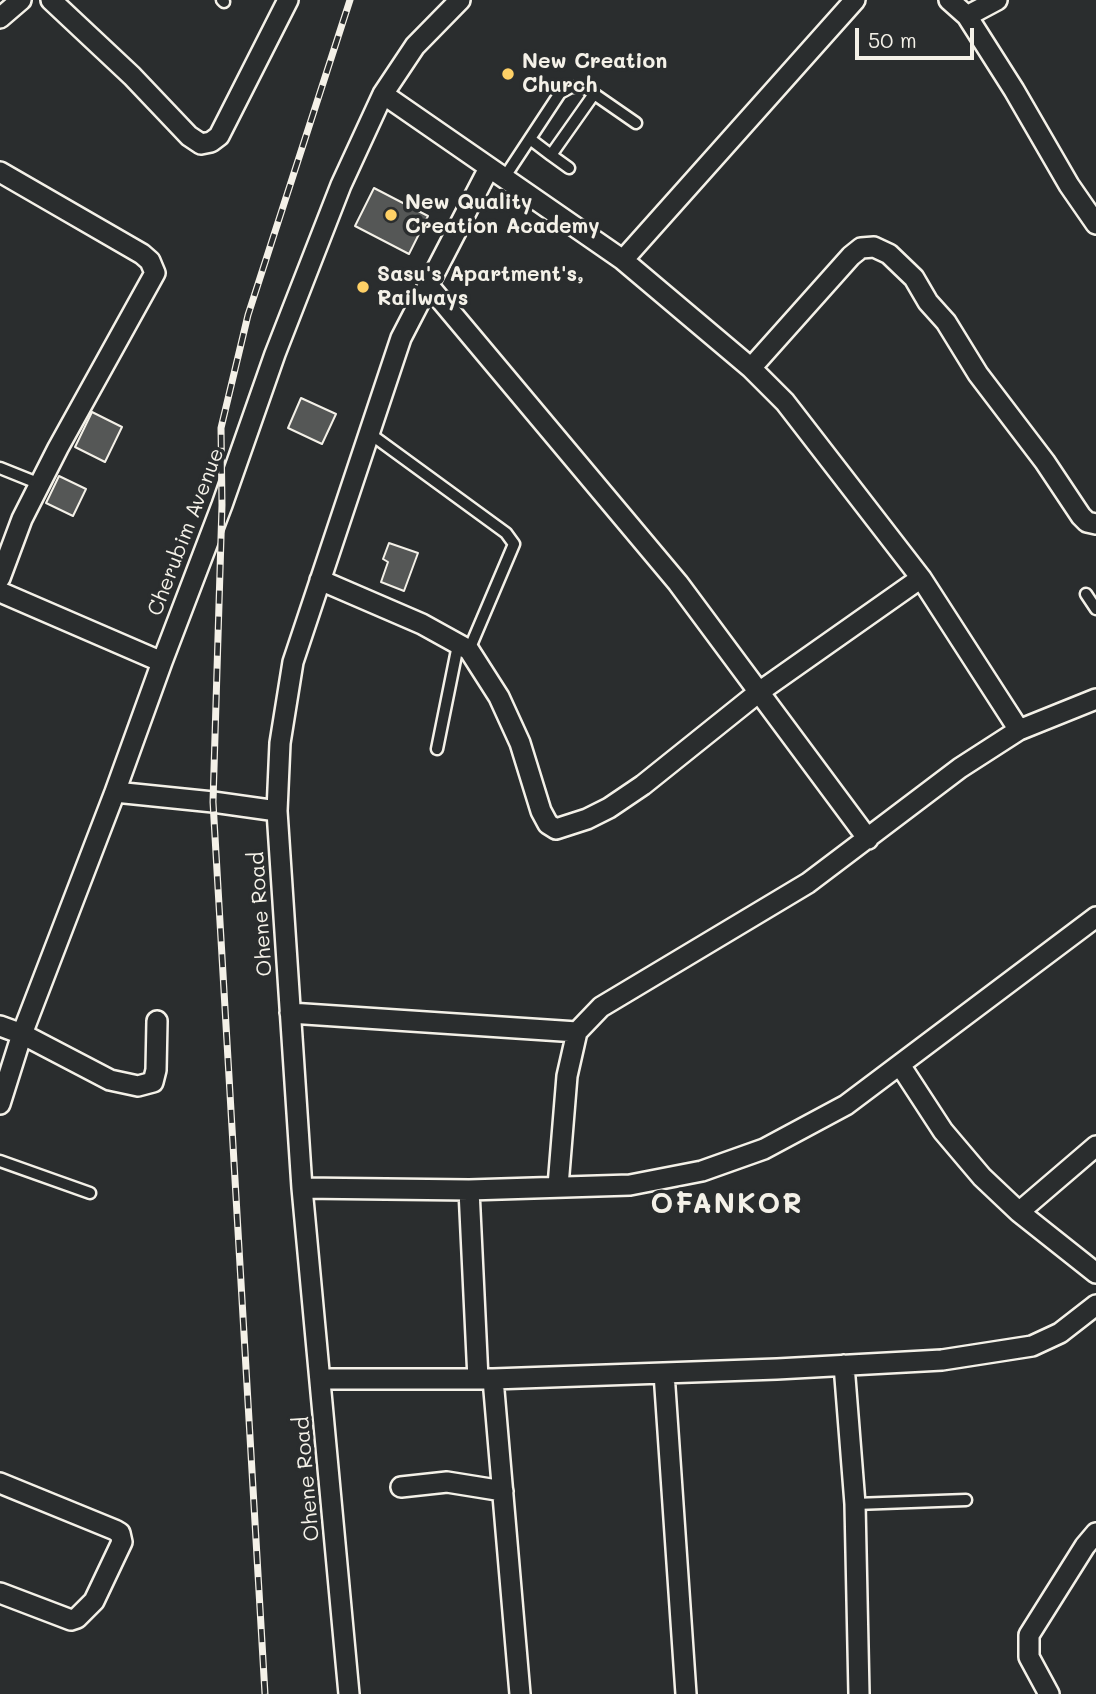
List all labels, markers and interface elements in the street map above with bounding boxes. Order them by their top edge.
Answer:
scale bar [858,14,977,58]
text: 50 m [868,26,917,53]
place label: New Creation Church [522,49,667,99]
marker: New Creation Church [500,66,516,82]
place label: New Quality Creation Academy [405,190,600,240]
marker: New Quality Creation Academy [383,207,399,223]
place label: Sasu's Apartment's, Railways [377,262,584,312]
marker: Sasu's Apartment's, Railways [355,279,371,295]
street label: Cherubim Avenue [142,444,230,620]
street label: Ohene Road [244,851,278,977]
district label: OFANKOR [651,1187,803,1221]
street label: Ohene Road [289,1416,325,1542]

